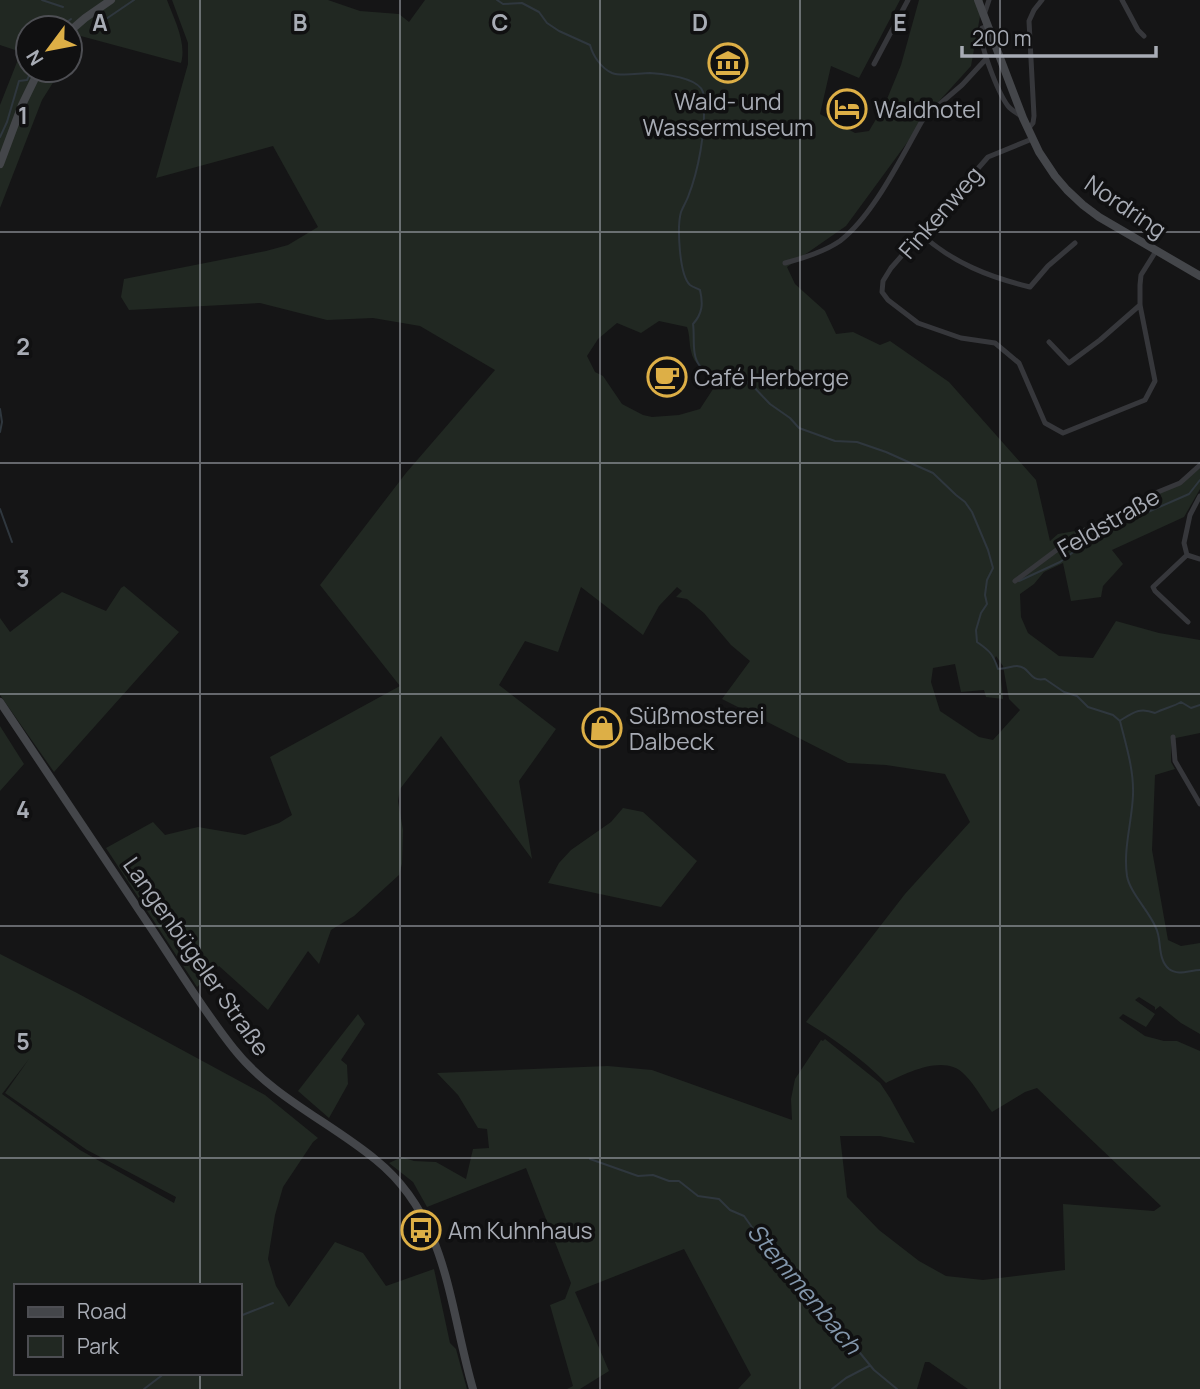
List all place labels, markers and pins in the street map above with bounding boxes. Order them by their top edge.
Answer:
museum icon: Wald- und Wassermuseum [707,42,749,84]
place label: Wald- und Wassermuseum [643,85,814,143]
hotel icon: Waldhotel [826,88,868,130]
place label: Waldhotel [874,93,981,125]
cafe icon: Café Herberge [646,356,688,398]
place label: Café Herberge [694,361,849,393]
place label: Süßmosterei Dalbeck [629,699,765,757]
shop icon: Süßmosterei Dalbeck [581,707,623,749]
bus stop icon: Am Kuhnhaus [400,1209,442,1251]
place label: Am Kuhnhaus [448,1214,593,1246]

